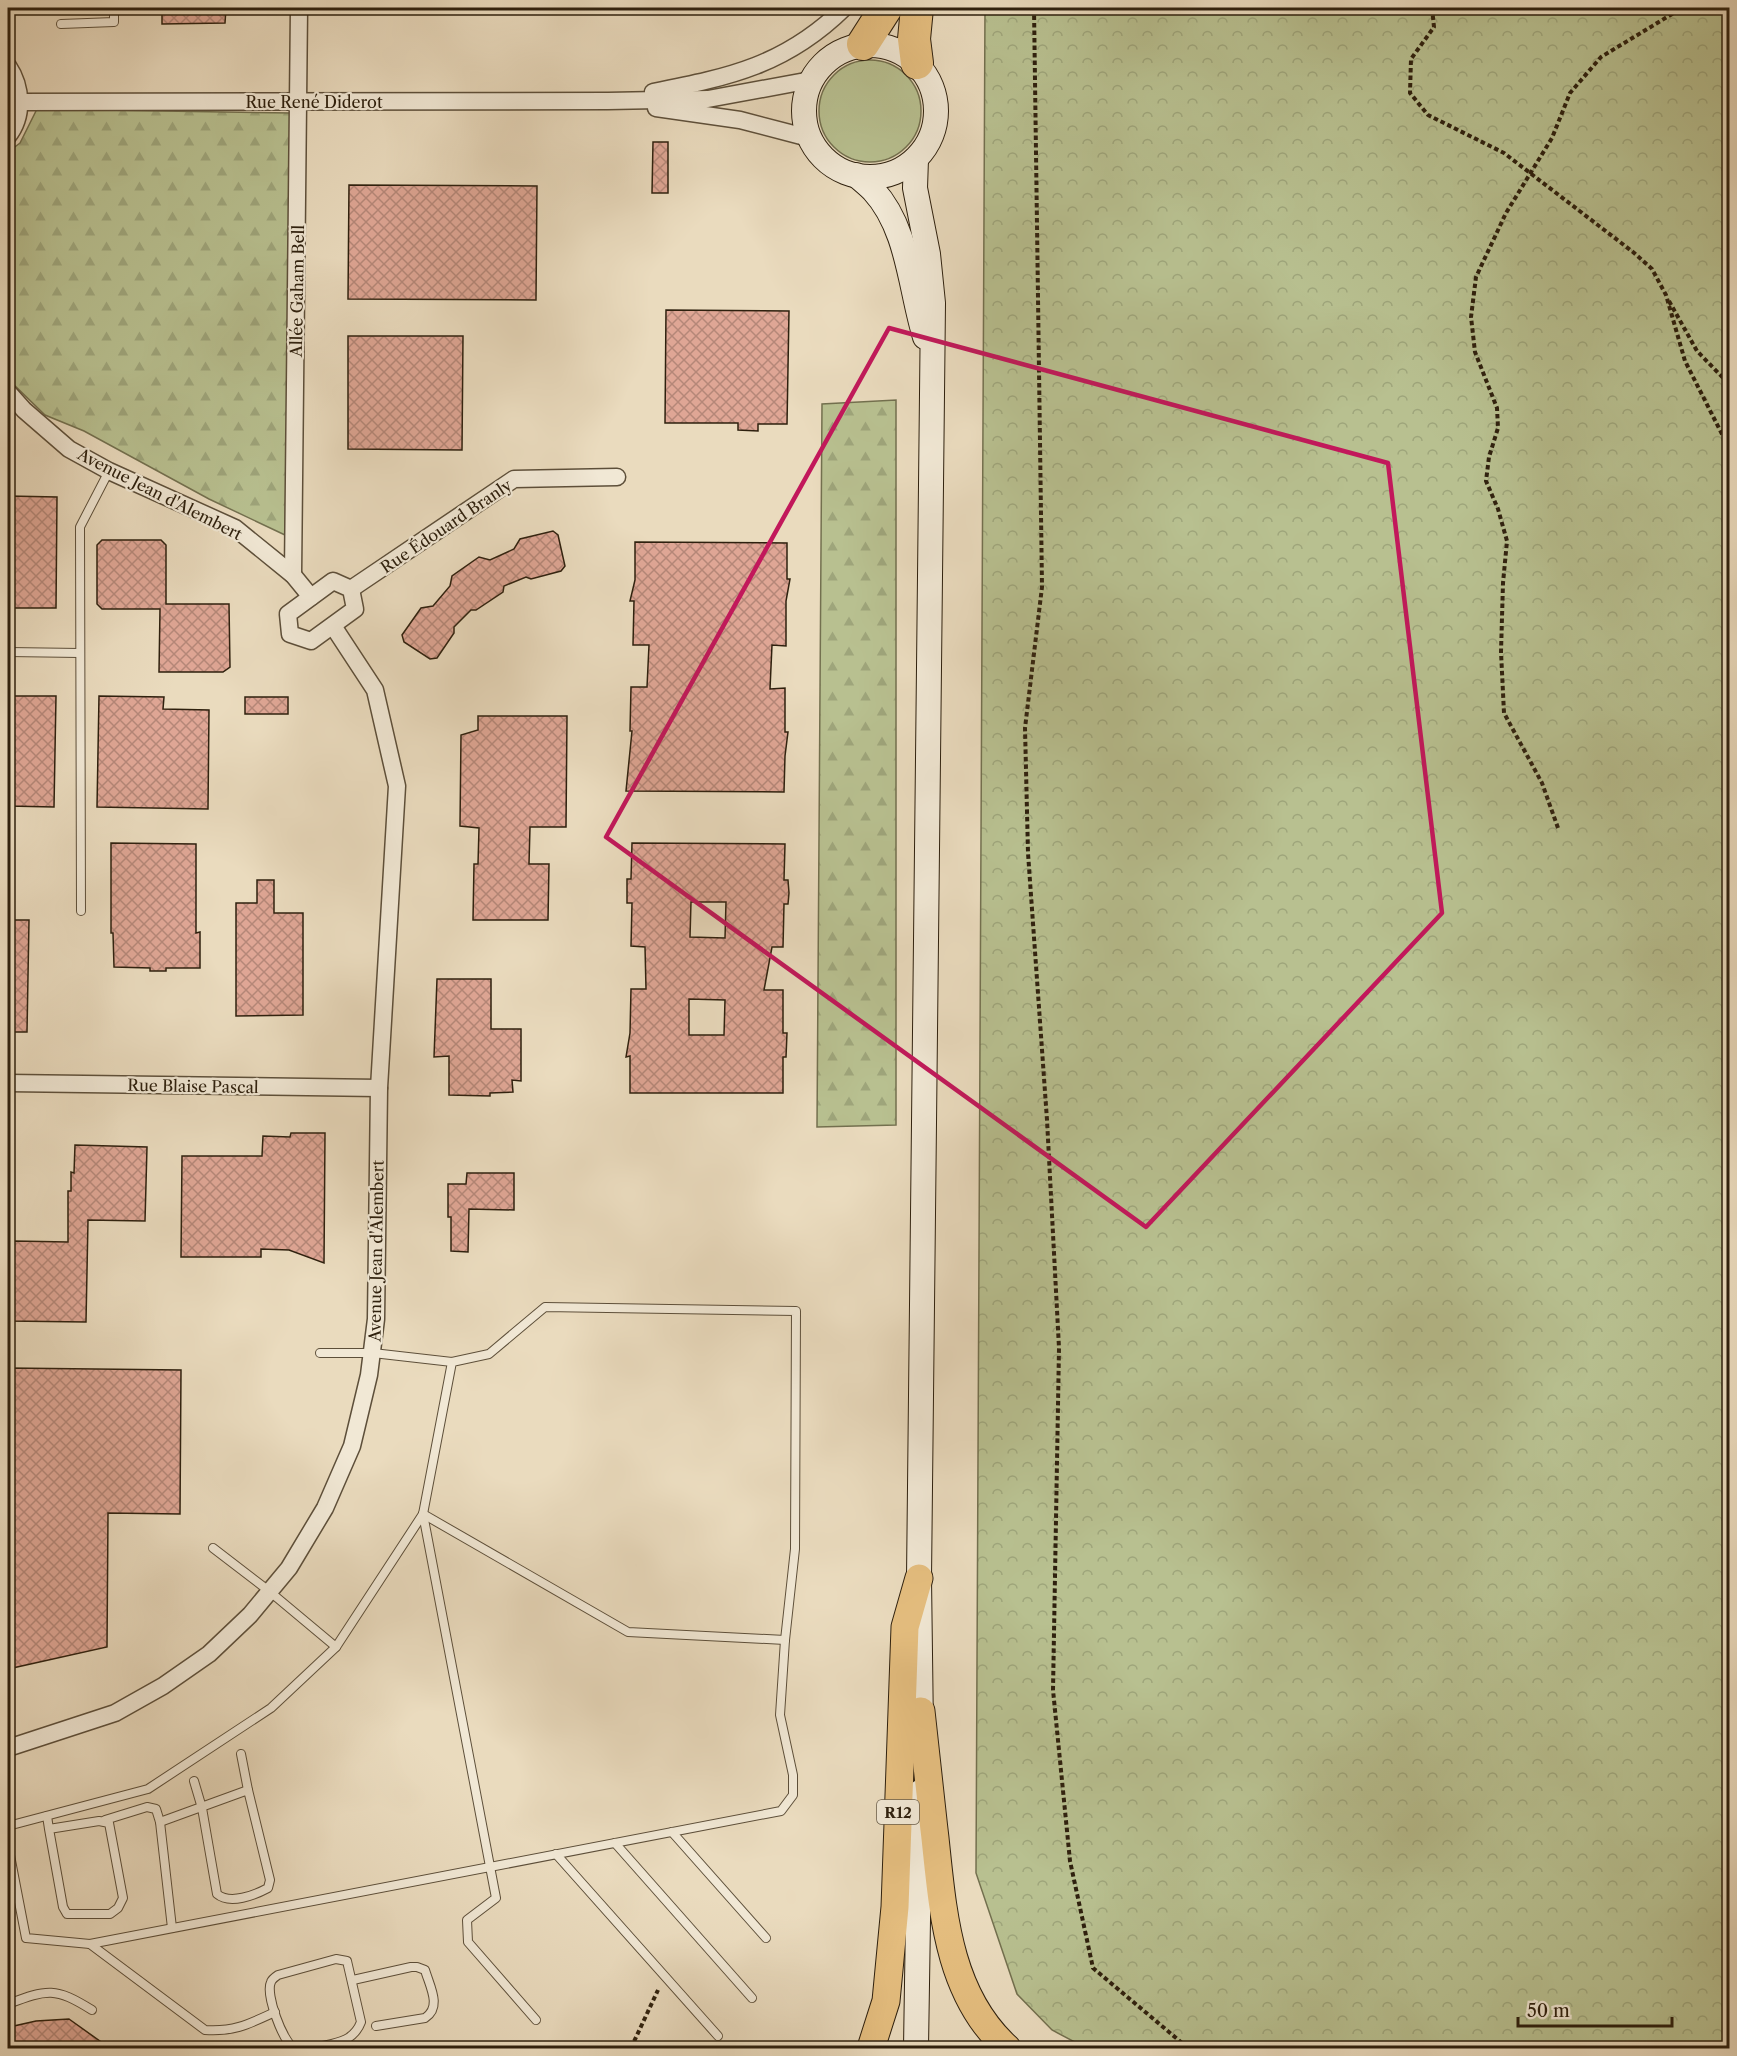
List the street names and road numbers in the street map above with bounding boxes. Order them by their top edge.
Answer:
street label: Rue René Diderot [245,92,383,112]
street label: Allée Gaham Bell [286,225,308,358]
street label: Avenue Jean d'Alembert [73,443,246,544]
street label: Rue Édouard Branly [377,474,516,577]
street label: Rue Blaise Pascal [127,1075,259,1097]
street label: Avenue Jean d'Alembert [364,1160,388,1343]
road number: R12 [877,1800,919,1824]

